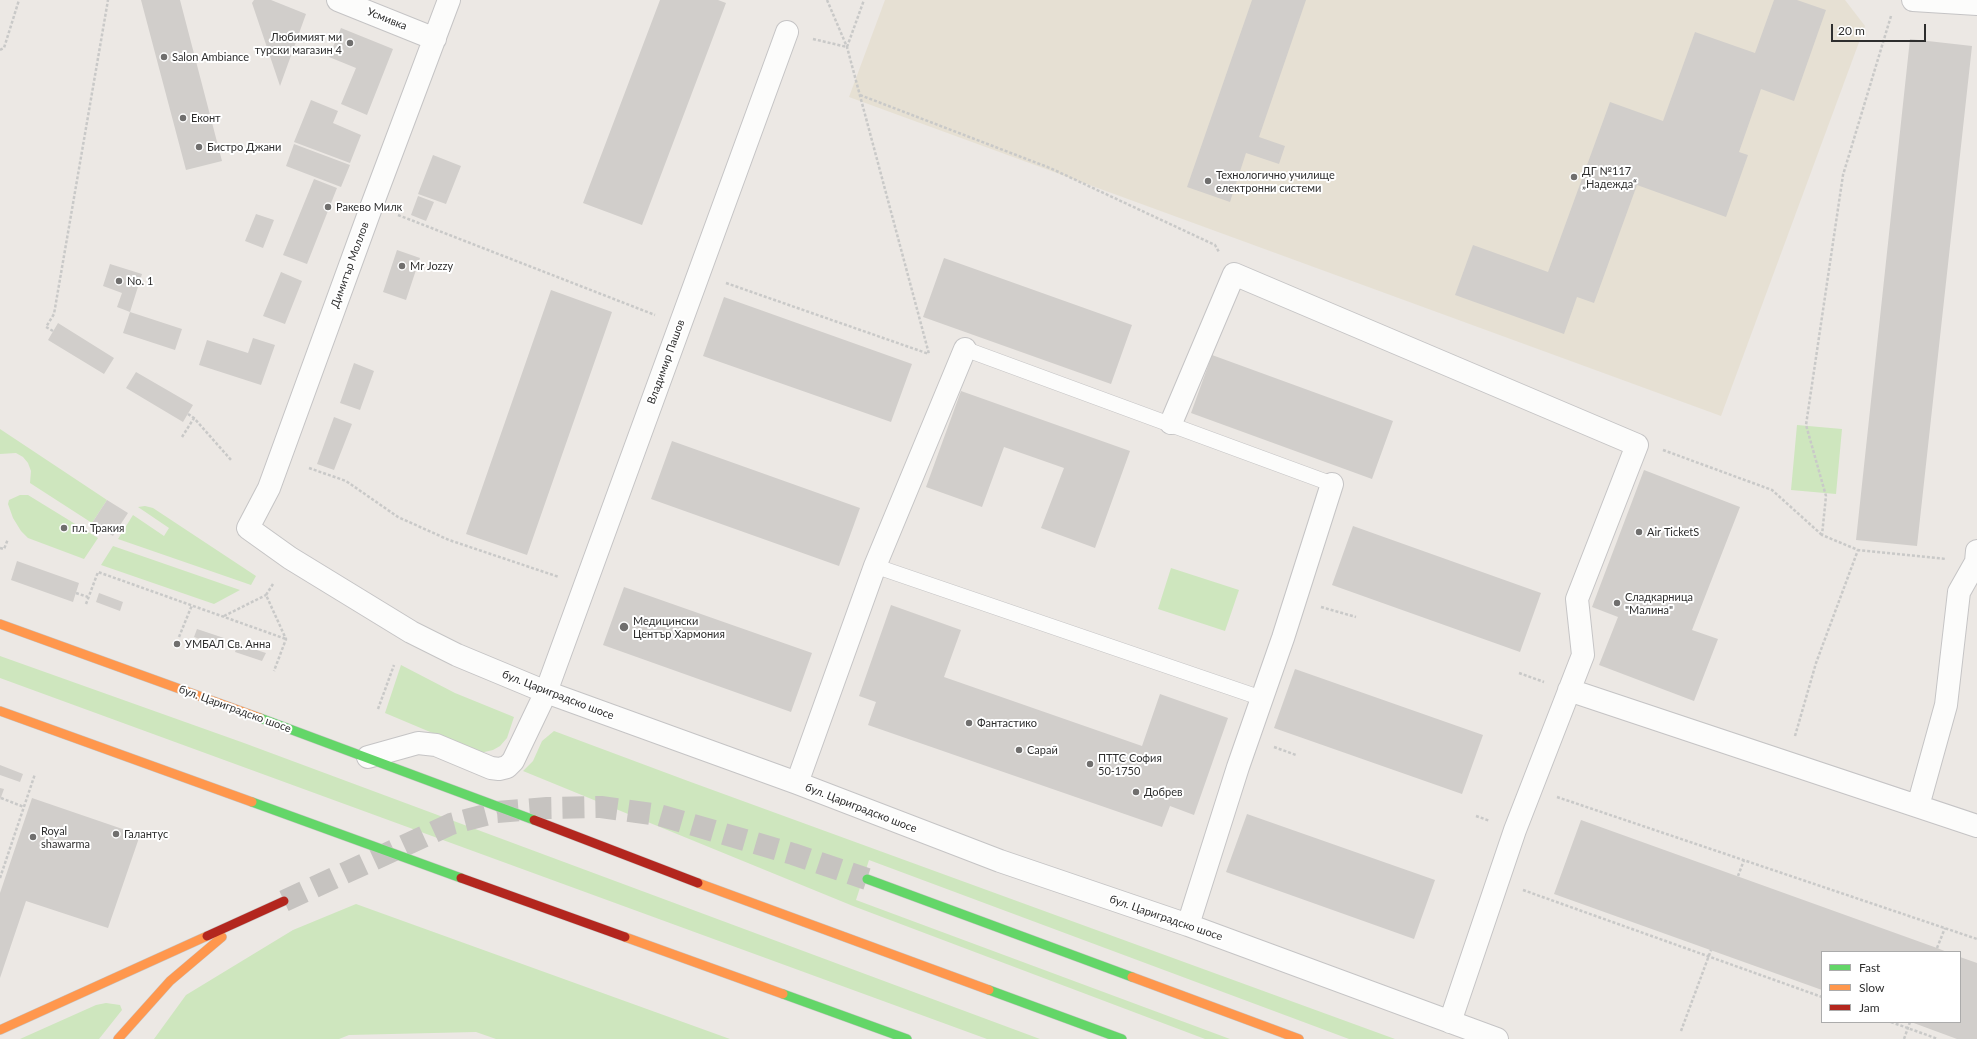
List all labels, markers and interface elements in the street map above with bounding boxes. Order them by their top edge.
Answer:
street label: Усмивка [365,5,409,33]
scale bar [1833,16,1928,42]
text: 20 m [1838,23,1865,38]
place label: Любимият ми турски магазин 4 [255,30,342,56]
marker: Любимият ми турски магазин 4 [345,38,355,48]
place label: Salon Ambiance [172,50,249,64]
marker: Salon Ambiance [159,52,169,62]
place label: Еконт [191,111,221,125]
marker: Еконт [178,113,188,123]
place label: Бистро Джани [207,140,281,154]
marker: Бистро Джани [194,142,204,152]
place label: ДГ №117 „Надежда“ [1582,164,1637,190]
place label: Технологично училище електронни системи [1216,168,1335,194]
marker: ДГ №117 „Надежда“ [1569,172,1579,182]
marker: Технологично училище електронни системи [1203,176,1213,186]
place label: Ракево Милк [336,200,402,214]
marker: Ракево Милк [323,202,333,212]
street label: Димитър Моллов [328,220,372,310]
place label: Mr Jozzy [410,259,453,273]
marker: Mr Jozzy [397,261,407,271]
place label: No. 1 [127,274,153,288]
marker: No. 1 [114,276,124,286]
street label: Владимир Пашов [645,318,687,406]
place label: пл. Тракия [72,521,124,535]
marker: пл. Тракия [59,523,69,533]
place label: Air TicketS [1647,525,1699,539]
marker: Air TicketS [1634,527,1644,537]
place label: Сладкарница "Малина" [1625,590,1693,616]
marker: Сладкарница "Малина" [1612,598,1622,608]
place label: Медицински Център Хармония [633,614,725,640]
marker: Медицински Център Хармония [618,621,630,633]
place label: УМБАЛ Св. Анна [185,637,271,651]
marker: УМБАЛ Св. Анна [172,639,182,649]
street label: бул. Цариградско шосе [500,668,616,722]
street label: бул. Цариградско шосе [177,683,293,735]
place label: Фантастико [977,716,1037,730]
marker: Фантастико [964,718,974,728]
place label: Сарай [1027,743,1058,757]
marker: Сарай [1014,745,1024,755]
place label: ПТТС София 50-1750 [1098,751,1162,777]
marker: ПТТС София 50-1750 [1085,759,1095,769]
street label: бул. Цариградско шосе [803,781,919,835]
place label: Добрев [1144,785,1182,799]
marker: Добрев [1131,787,1141,797]
place label: Royal shawarma [41,824,90,850]
place label: Галантус [124,827,168,841]
marker: Галантус [111,829,121,839]
marker: Royal shawarma [28,832,38,842]
street label: бул. Цариградско шосе [1108,892,1224,944]
legend [1821,951,1961,1023]
text: Fast [1859,960,1880,975]
text: Slow [1859,980,1884,995]
text: Jam [1859,1000,1880,1015]

